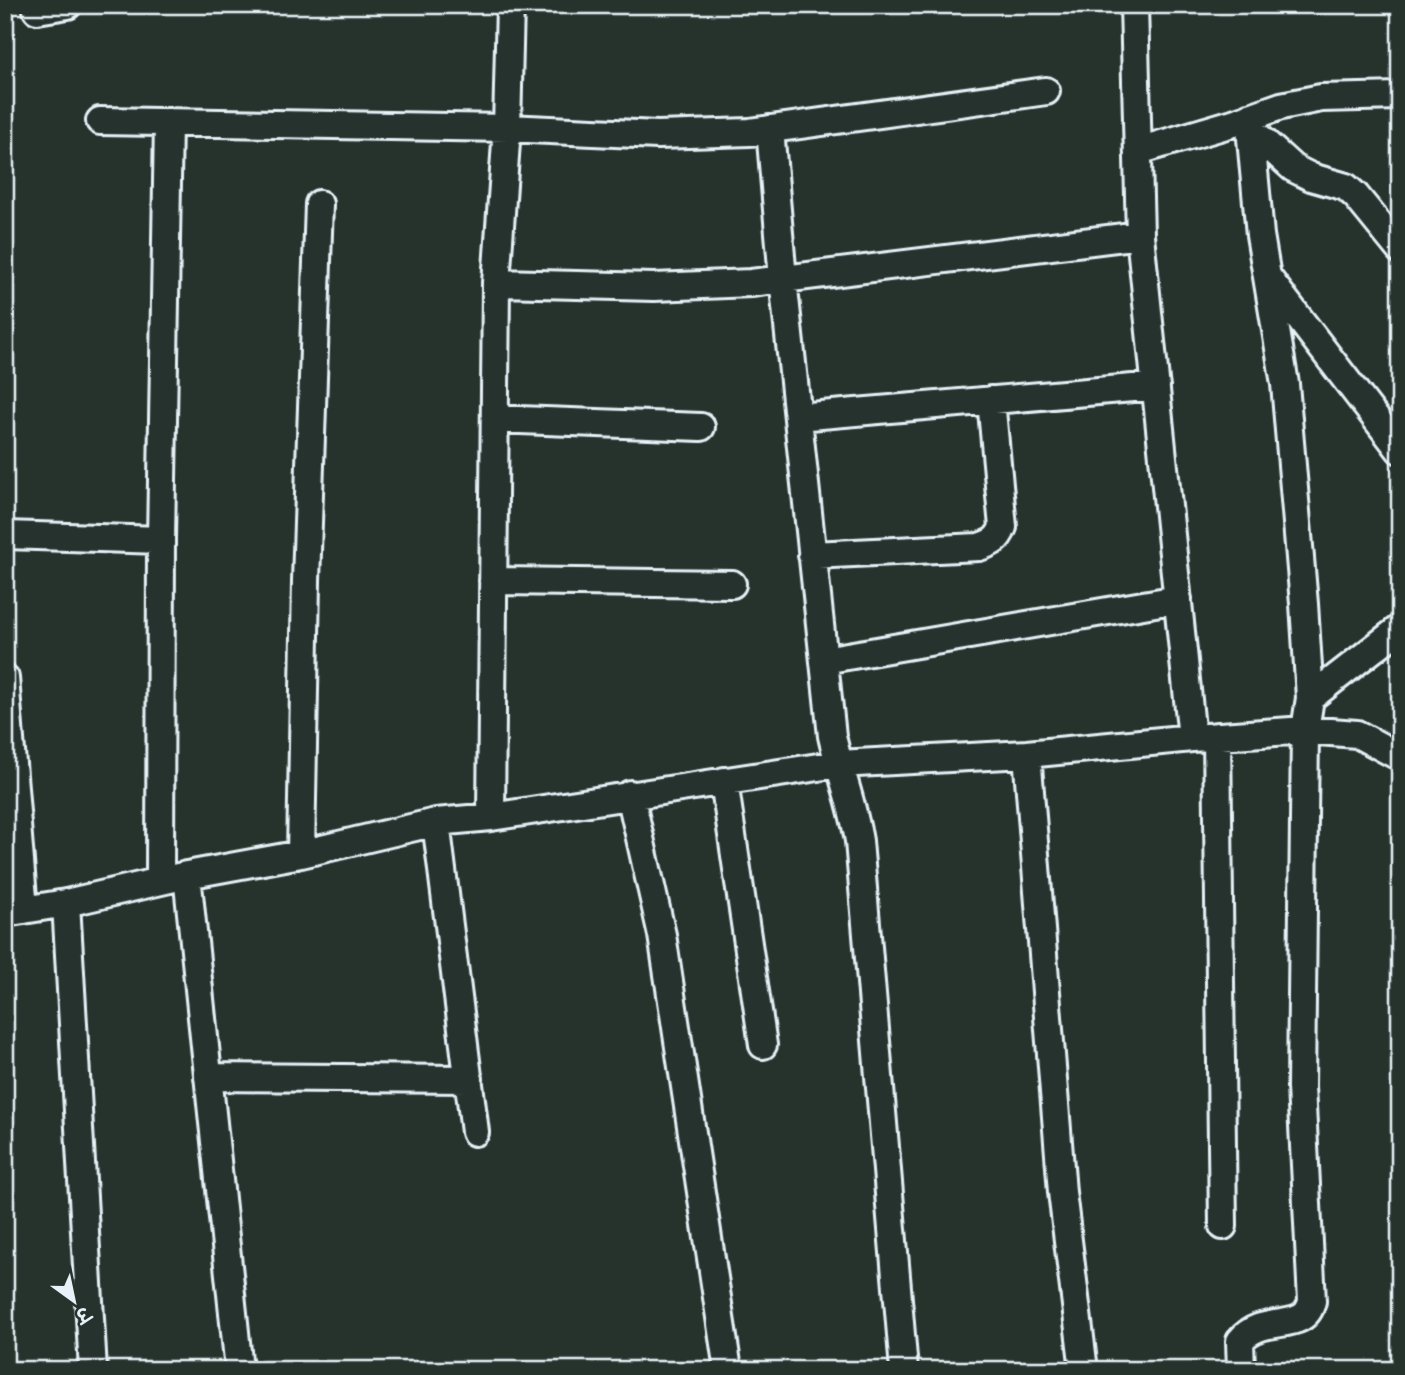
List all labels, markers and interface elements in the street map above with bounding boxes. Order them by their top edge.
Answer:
north arrow [38,1266,108,1336]
text: उ [69,1301,97,1330]

